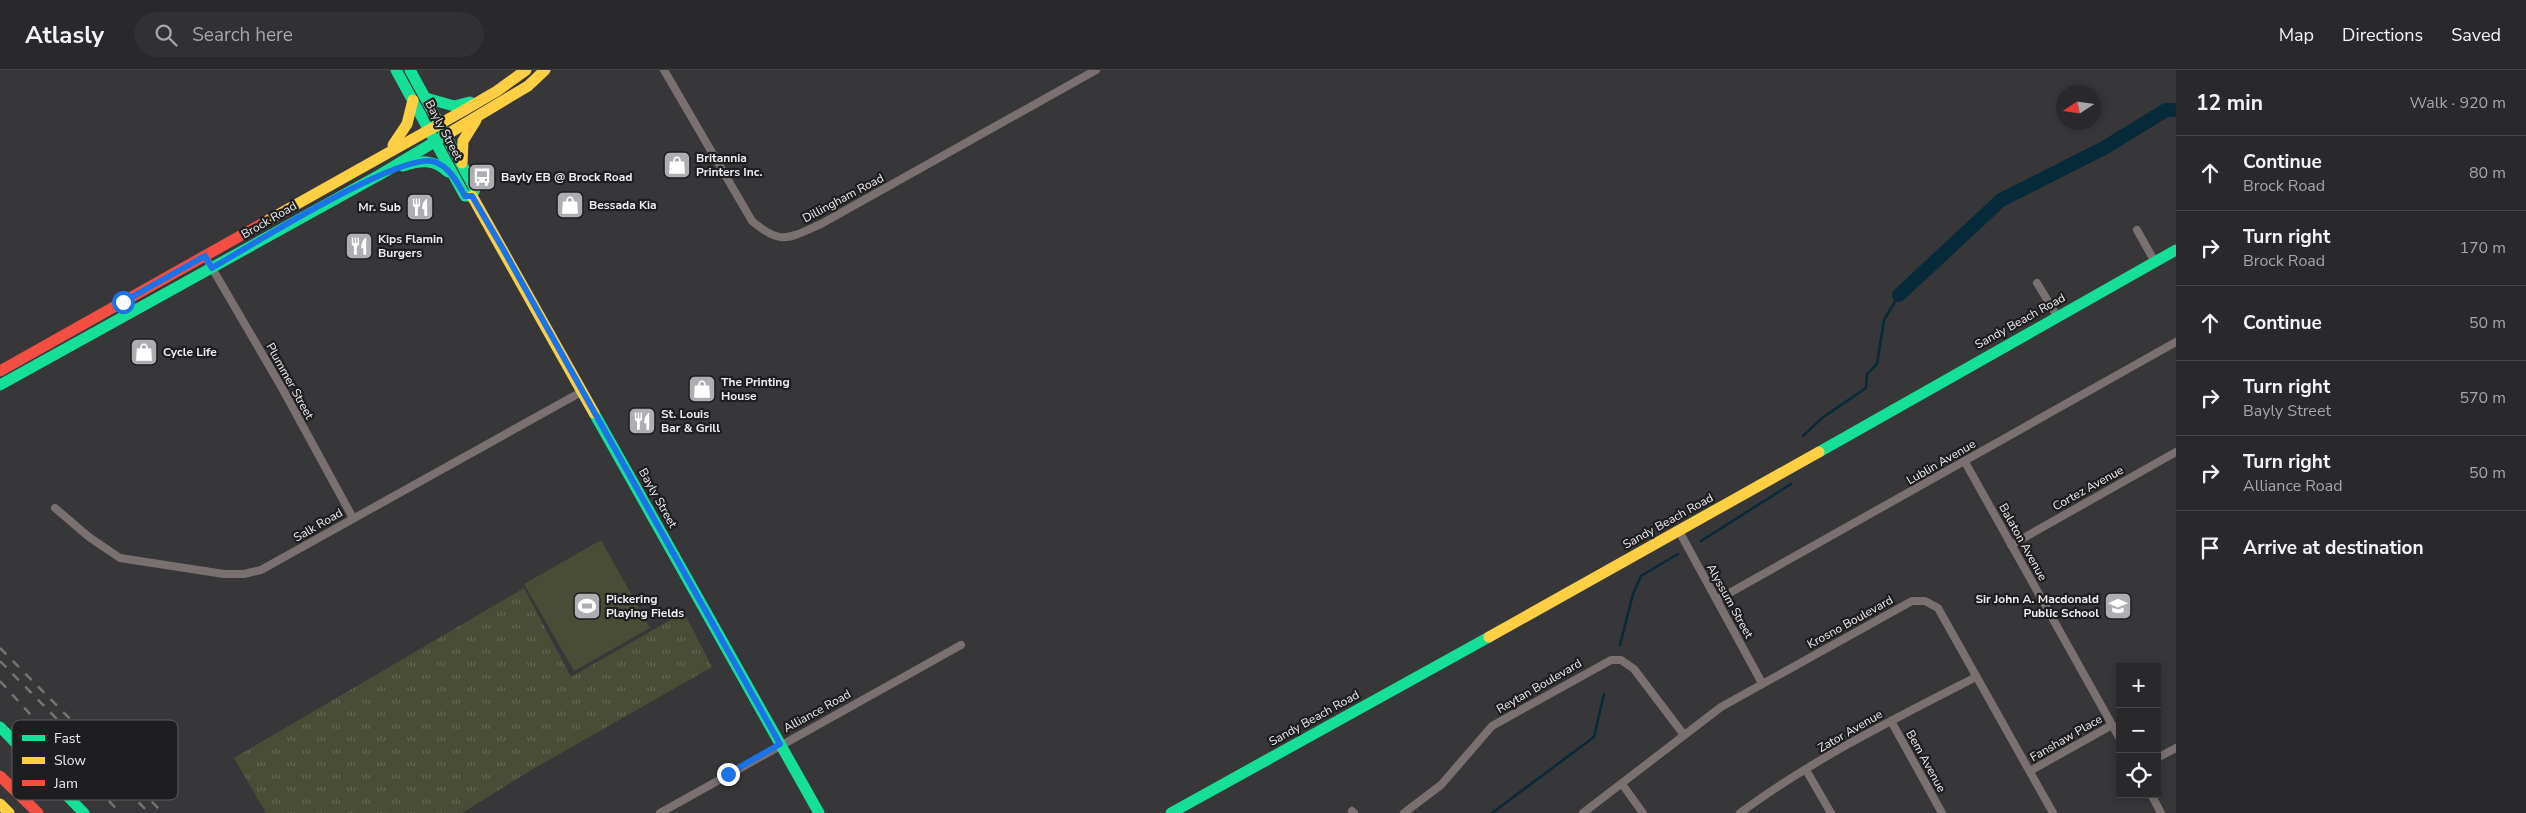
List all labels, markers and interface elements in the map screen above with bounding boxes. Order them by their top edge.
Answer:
search box [134,12,484,57]
text: Atlasly [25,19,104,51]
icon: search [152,21,180,49]
text: Search here [192,22,293,48]
text: Map [2279,23,2314,47]
text: Directions [2342,23,2423,47]
text: Saved [2451,23,2501,47]
north arrow [2056,85,2101,130]
text: 12 min [2196,89,2263,117]
text: Walk · 920 m [2410,92,2506,114]
street label: Bayly Street [421,97,467,164]
text: Continue [2243,149,2322,175]
shop icon: Britannia Printers Inc. [662,150,692,180]
place label: Britannia Printers Inc. [696,150,762,180]
icon: ahead [2196,159,2224,187]
bus stop icon: Bayly EB @ Brock Road [467,162,497,192]
text: 80 m [2469,162,2506,184]
place label: Bayly EB @ Brock Road [501,169,632,185]
street label: Dillingham Road [800,170,886,226]
text: Brock Road [2243,175,2325,197]
shop icon: Bessada Kia [555,190,585,220]
restaurant icon: Mr. Sub [405,192,435,222]
place label: Bessada Kia [589,197,657,213]
street label: Brock Road [238,198,300,242]
place label: Mr. Sub [358,199,401,215]
text: Turn right [2243,224,2330,250]
restaurant icon: Kips Flamin Burgers [344,231,374,261]
place label: Kips Flamin Burgers [378,231,443,261]
icon: right [2196,234,2224,262]
text: 170 m [2459,237,2506,259]
text: Brock Road [2243,250,2325,272]
street label: Sandy Beach Road [1972,290,2068,352]
route start [112,291,135,314]
icon: ahead [2196,309,2224,337]
text: Continue [2243,310,2322,336]
text: 50 m [2469,312,2506,334]
shop icon: Cycle Life [129,337,159,367]
street label: Plummer Street [262,340,318,423]
place label: Cycle Life [163,344,217,360]
shop icon: The Printing House [687,374,717,404]
place label: The Printing House [721,374,790,404]
text: Turn right [2243,374,2330,400]
icon: right [2196,384,2224,412]
text: 570 m [2459,387,2506,409]
text: Bayly Street [2243,400,2331,422]
restaurant icon: St. Louis Bar & Grill [627,406,657,436]
place label: St. Louis Bar & Grill [661,406,720,436]
street label: Lublin Avenue [1904,436,1978,488]
text: Turn right [2243,449,2330,475]
icon: right [2196,459,2224,487]
street label: Cortez Avenue [2050,462,2126,514]
text: 50 m [2469,462,2506,484]
street label: Bayly Street [635,465,681,531]
text: Alliance Road [2243,475,2343,497]
street label: Sandy Beach Road [1620,490,1716,552]
street label: Balaton Avenue [1995,501,2051,583]
street label: Salk Road [290,504,346,546]
icon: arrive [2196,534,2224,562]
text: Arrive at destination [2243,535,2424,561]
street label: Alyssum Street [1703,561,1757,642]
sports icon: Pickering Playing Fields [572,591,602,621]
place label: Pickering Playing Fields [606,591,684,621]
place label: Sir John A. Macdonald Public School [1975,591,2099,621]
school or university icon: Sir John A. Macdonald Public School [2103,591,2133,621]
street label: Krosno Boulevard [1804,592,1896,652]
street label: Reytan Boulevard [1493,655,1585,717]
map controls [2116,663,2161,798]
button: + [2116,663,2161,708]
street label: Alliance Road [780,686,854,736]
street label: Sandy Beach Road [1266,687,1362,749]
street label: Zator Avenue [1815,706,1885,756]
button: − [2116,708,2161,753]
street label: Fanshaw Place [2027,711,2105,765]
legend [12,720,178,800]
street label: Bem Avenue [1902,727,1950,795]
text: Fast [54,729,80,748]
text: Slow [54,751,86,770]
button: locate [2116,753,2161,798]
route end [717,763,740,786]
text: Jam [53,774,78,793]

